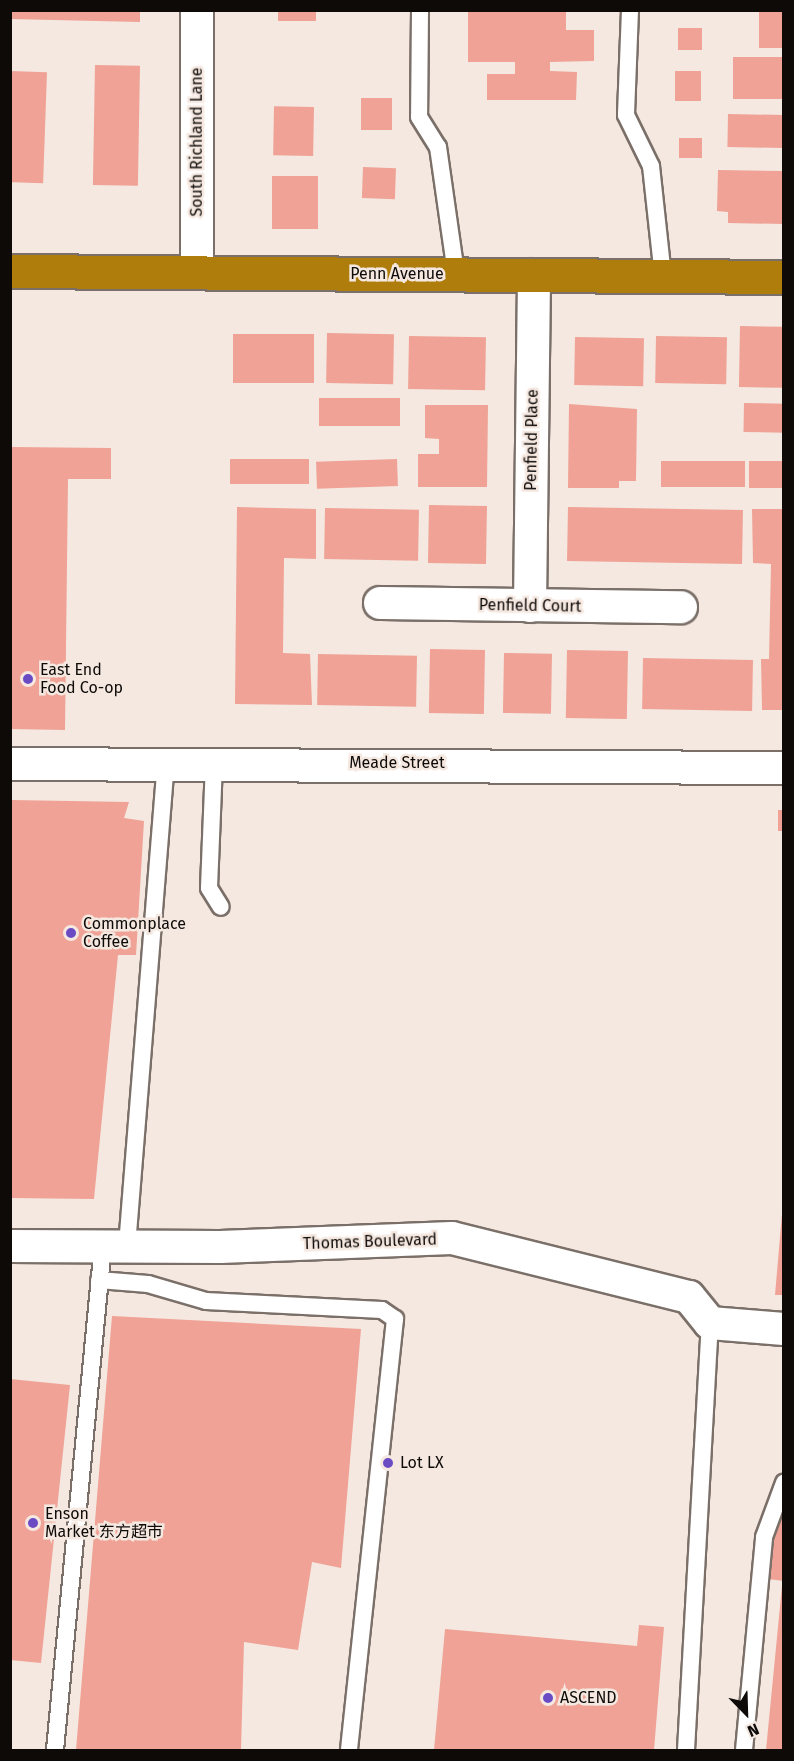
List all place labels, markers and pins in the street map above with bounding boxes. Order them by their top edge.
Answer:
place label: East End Food Co-op [40,660,123,698]
marker: East End Food Co-op [21,672,35,686]
place label: Commonplace Coffee [83,914,186,952]
marker: Commonplace Coffee [64,926,78,940]
place label: Lot LX [400,1453,444,1473]
marker: Lot LX [381,1456,395,1470]
place label: Enson Market 东方超市 [45,1504,163,1542]
marker: Enson Market 东方超市 [26,1516,40,1530]
place label: ASCEND [560,1688,617,1708]
marker: ASCEND [541,1691,555,1705]

